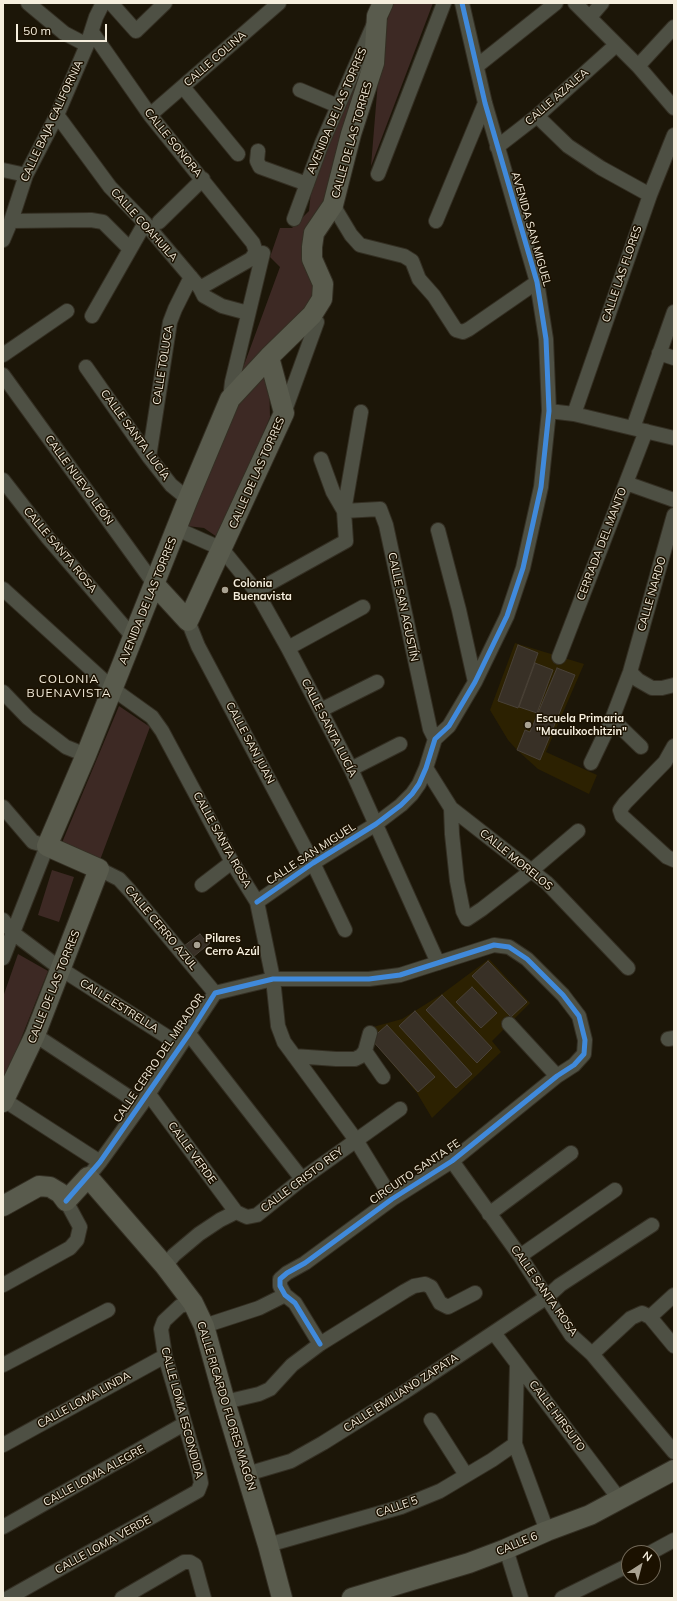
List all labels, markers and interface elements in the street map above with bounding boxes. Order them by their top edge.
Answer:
scale bar [18,16,109,42]
text: 50 m [23,23,51,38]
street label: CALLE COLINA [181,29,249,89]
street label: AVENIDA DE LAS TORRES [304,46,370,176]
street label: CALLE BAJA CALIFORNIA [18,58,86,184]
street label: CALLE AZALEA [523,66,591,128]
street label: CALLE DE LAS TORRES [329,80,375,200]
street label: CALLE SONORA [141,106,205,180]
street label: AVENIDA SAN MIGUEL [508,170,554,288]
street label: CALLE COAHUILA [108,186,180,264]
street label: CALLE LAS FLORES [599,224,645,324]
street label: CALLE TOLUCA [150,324,176,406]
street label: CALLE SANTA LUCÍA [98,387,172,483]
street label: CALLE DE LAS TORRES [226,415,288,531]
street label: CALLE NUEVO LEÓN [42,433,116,527]
street label: CERRADA DEL MANTO [574,486,630,602]
street label: CALLE SANTA ROSA [20,505,100,595]
street label: AVENIDA DE LAS TORRES [116,536,180,666]
street label: CALLE SAN AGUSTÍN [385,551,421,663]
street label: CALLE NARDO [635,555,669,633]
place label: Colonia Buenavista [233,577,292,603]
marker: Colonia Buenavista [220,585,230,595]
district label: COLONIA BUENAVISTA [26,672,112,700]
street label: CALLE SANTA LUCÍA [298,677,360,779]
street label: CALLE SAN JUAN [223,700,277,786]
place label: Escuela Primaria "Macuilxochitzin" [536,712,627,738]
marker: Escuela Primaria "Macuilxochitzin" [523,720,533,730]
street label: CALLE SANTA ROSA [190,790,254,890]
street label: CALLE SAN MIGUEL [264,820,358,888]
street label: CALLE MORELOS [477,827,555,893]
street label: CALLE CERRO AZUL [122,883,200,973]
street label: CALLE DE LAS TORRES [25,928,83,1046]
place label: Pilares Cerro Azúl [205,932,260,958]
marker: Pilares Cerro Azúl [192,940,202,950]
street label: CALLE ESTRELLA [77,976,161,1036]
street label: CALLE CERRO DEL MIRADOR [111,991,207,1125]
street label: CALLE VERDE [165,1120,219,1186]
street label: CIRCUITO SANTA FE [367,1137,463,1207]
street label: CALLE CRISTO REY [258,1145,346,1215]
street label: CALLE SANTA ROSA [508,1243,580,1339]
street label: CALLE RICARDO FLORES MAGÓN [194,1320,258,1492]
street label: CALLE LOMA ESCONDIDA [158,1346,206,1480]
street label: CALLE EMILIANO ZAPATA [341,1351,461,1435]
street label: CALLE LOMA LINDA [35,1369,133,1431]
street label: CALLE HIRSUTO [526,1378,588,1454]
street label: CALLE LOMA ALEGRE [41,1443,147,1509]
street label: CALLE 5 [374,1494,420,1520]
street label: CALLE LOMA VERDE [53,1513,153,1577]
street label: CALLE 6 [494,1529,540,1559]
north arrow [621,1545,661,1585]
text: N [640,1548,655,1564]

